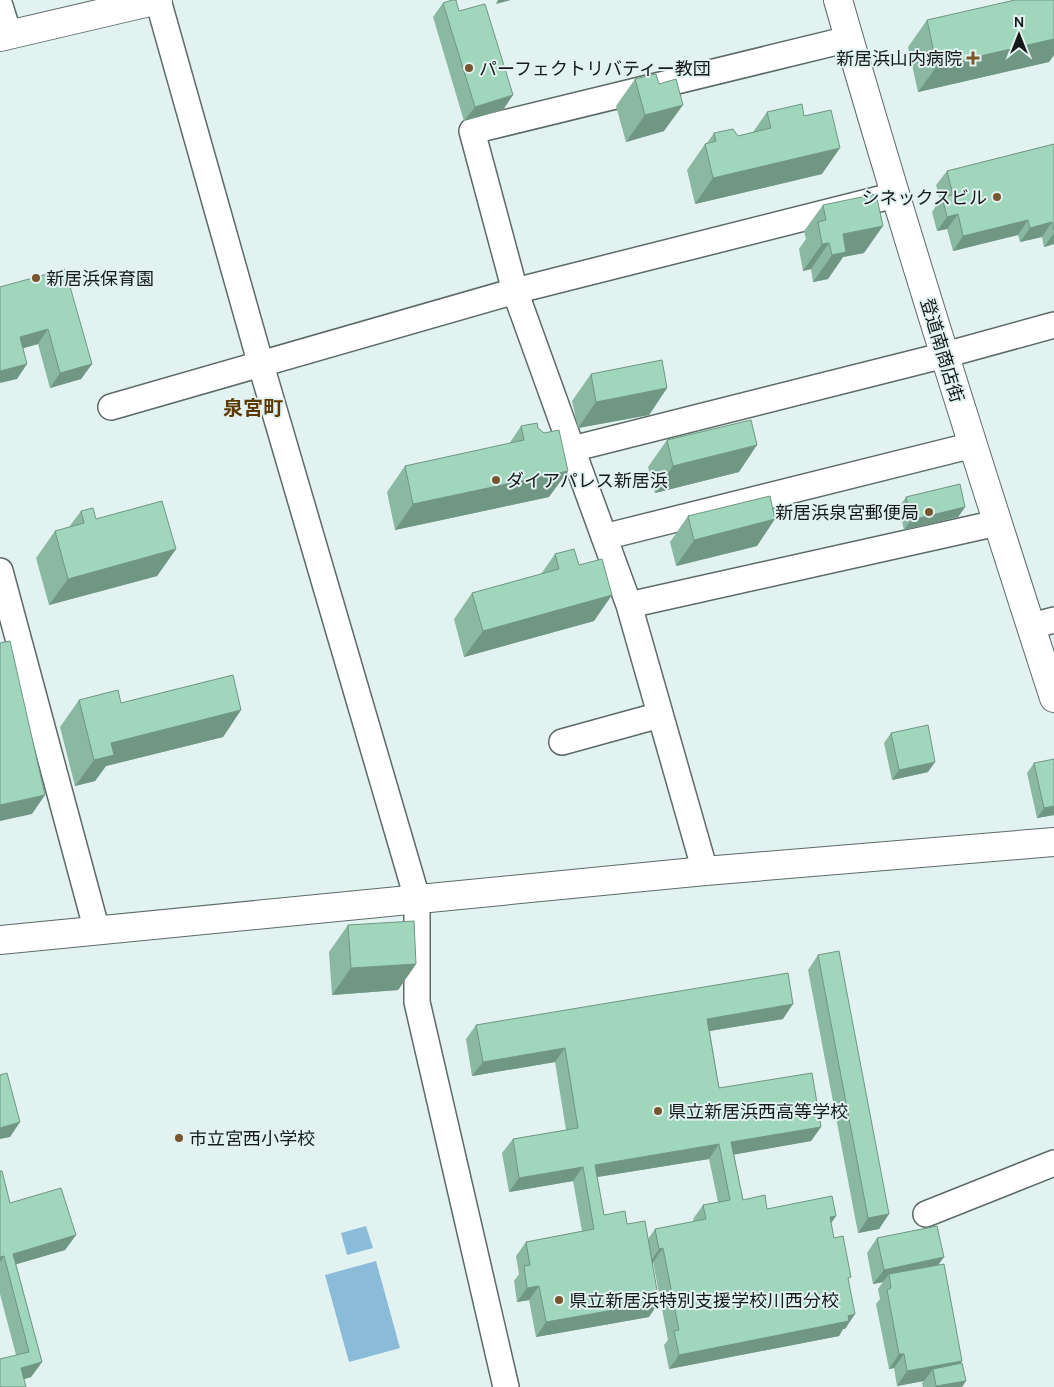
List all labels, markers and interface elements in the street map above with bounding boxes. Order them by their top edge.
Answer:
north arrow [994,10,1044,60]
text: N [1014,12,1024,31]
place label: 新居浜山内病院 [836,46,962,70]
marker: 新居浜山内病院 [966,51,980,65]
place label: パーフェクトリバティー教団 [479,56,711,80]
marker: パーフェクトリバティー教団 [463,62,475,74]
place label: シネックスビル [862,185,987,209]
marker: シネックスビル [991,191,1003,203]
place label: 新居浜保育園 [46,266,154,290]
marker: 新居浜保育園 [30,272,42,284]
street label: 登道南商店街 [916,295,970,405]
district label: 泉宮町 [223,394,283,421]
place label: ダイアパレス新居浜 [506,468,668,492]
marker: ダイアパレス新居浜 [490,474,502,486]
place label: 新居浜泉宮郵便局 [775,500,919,524]
marker: 新居浜泉宮郵便局 [923,506,935,518]
place label: 県立新居浜西高等学校 [668,1099,848,1123]
marker: 県立新居浜西高等学校 [652,1105,664,1117]
place label: 市立宮西小学校 [189,1126,315,1150]
marker: 市立宮西小学校 [173,1132,185,1144]
place label: 県立新居浜特別支援学校川西分校 [569,1288,839,1312]
marker: 県立新居浜特別支援学校川西分校 [553,1294,565,1306]

